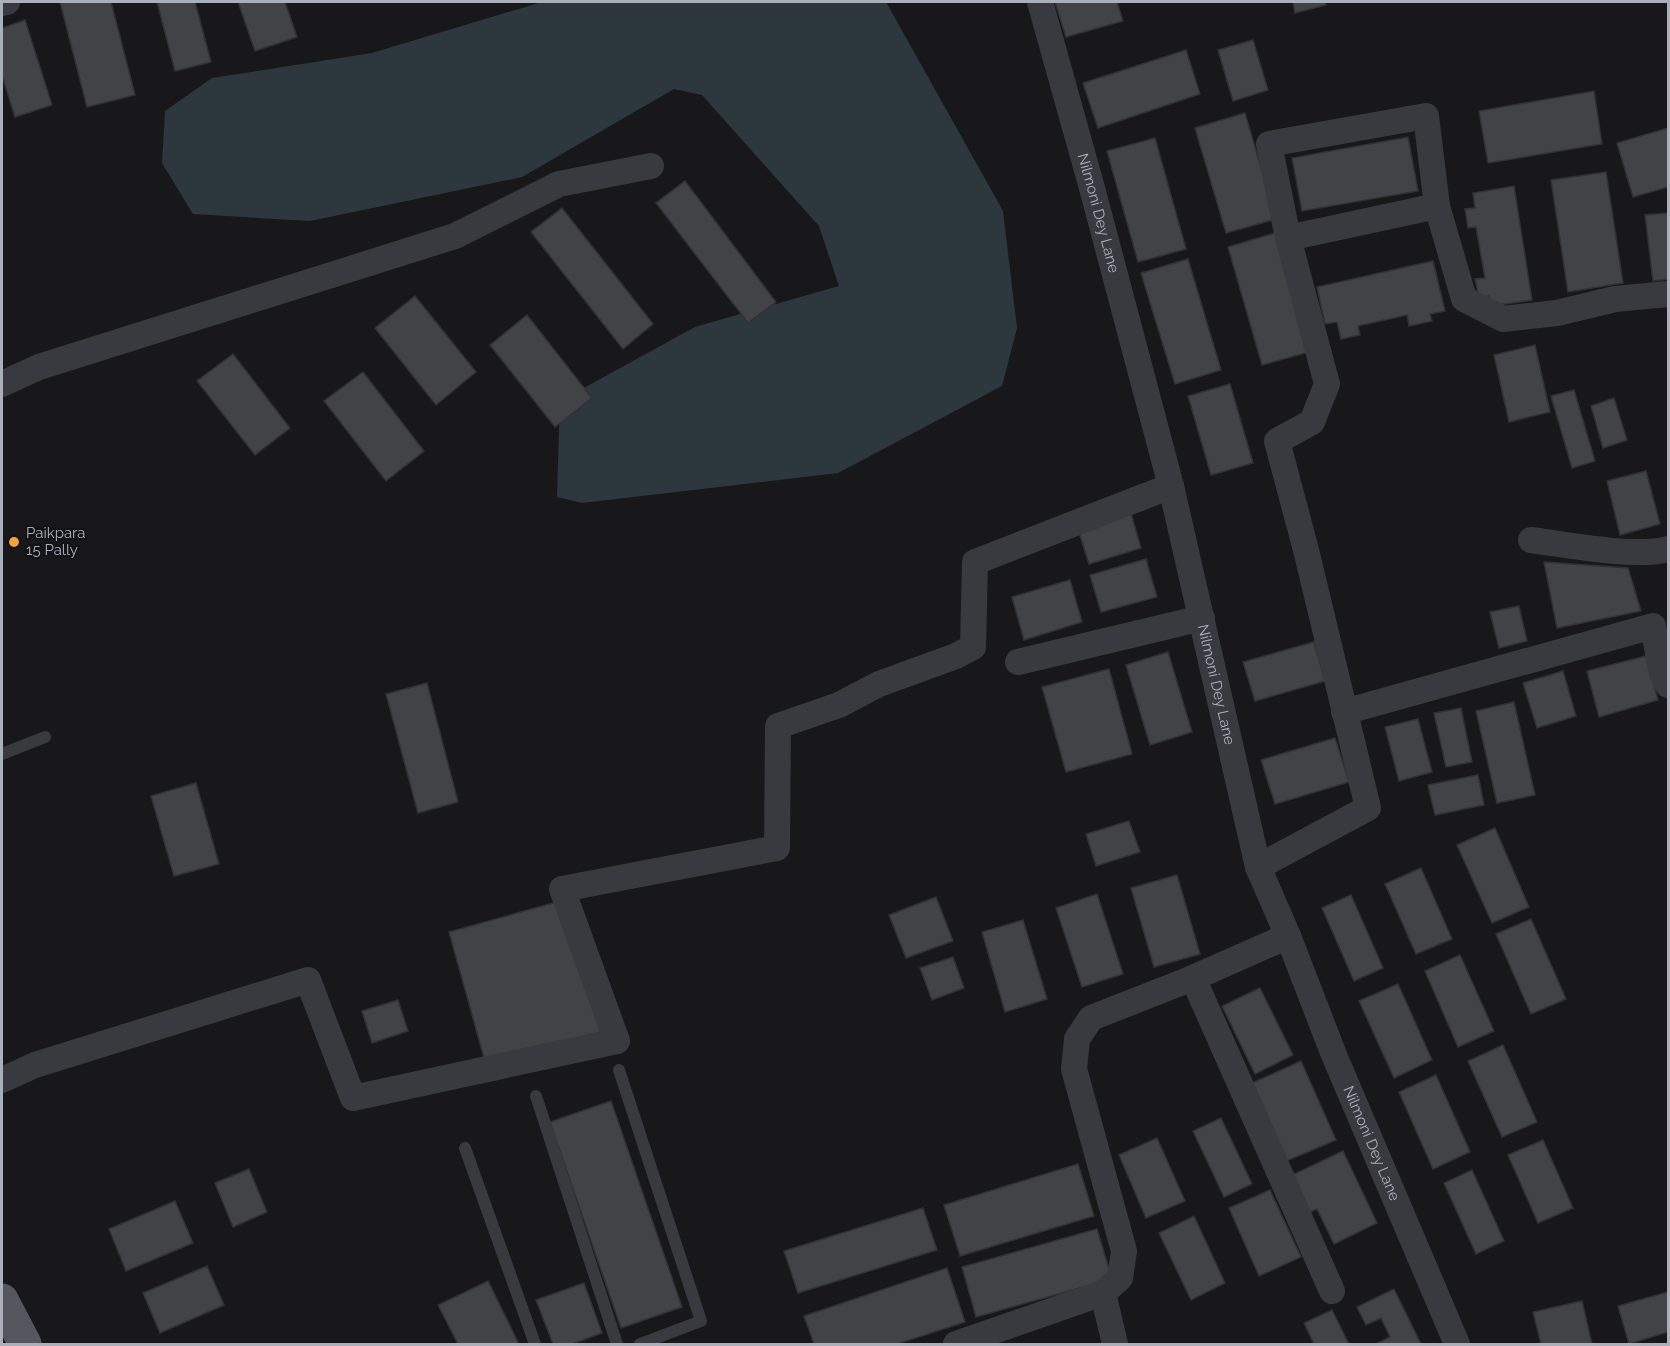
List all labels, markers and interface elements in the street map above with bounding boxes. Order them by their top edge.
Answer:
street label: Nilmoni Dey Lane [1074,151,1123,275]
place label: Paikpara 15 Pally [26,524,85,559]
marker: Paikpara 15 Pally [7,535,21,549]
street label: Nilmoni Dey Lane [1194,623,1239,747]
street label: Nilmoni Dey Lane [1339,1083,1404,1204]

